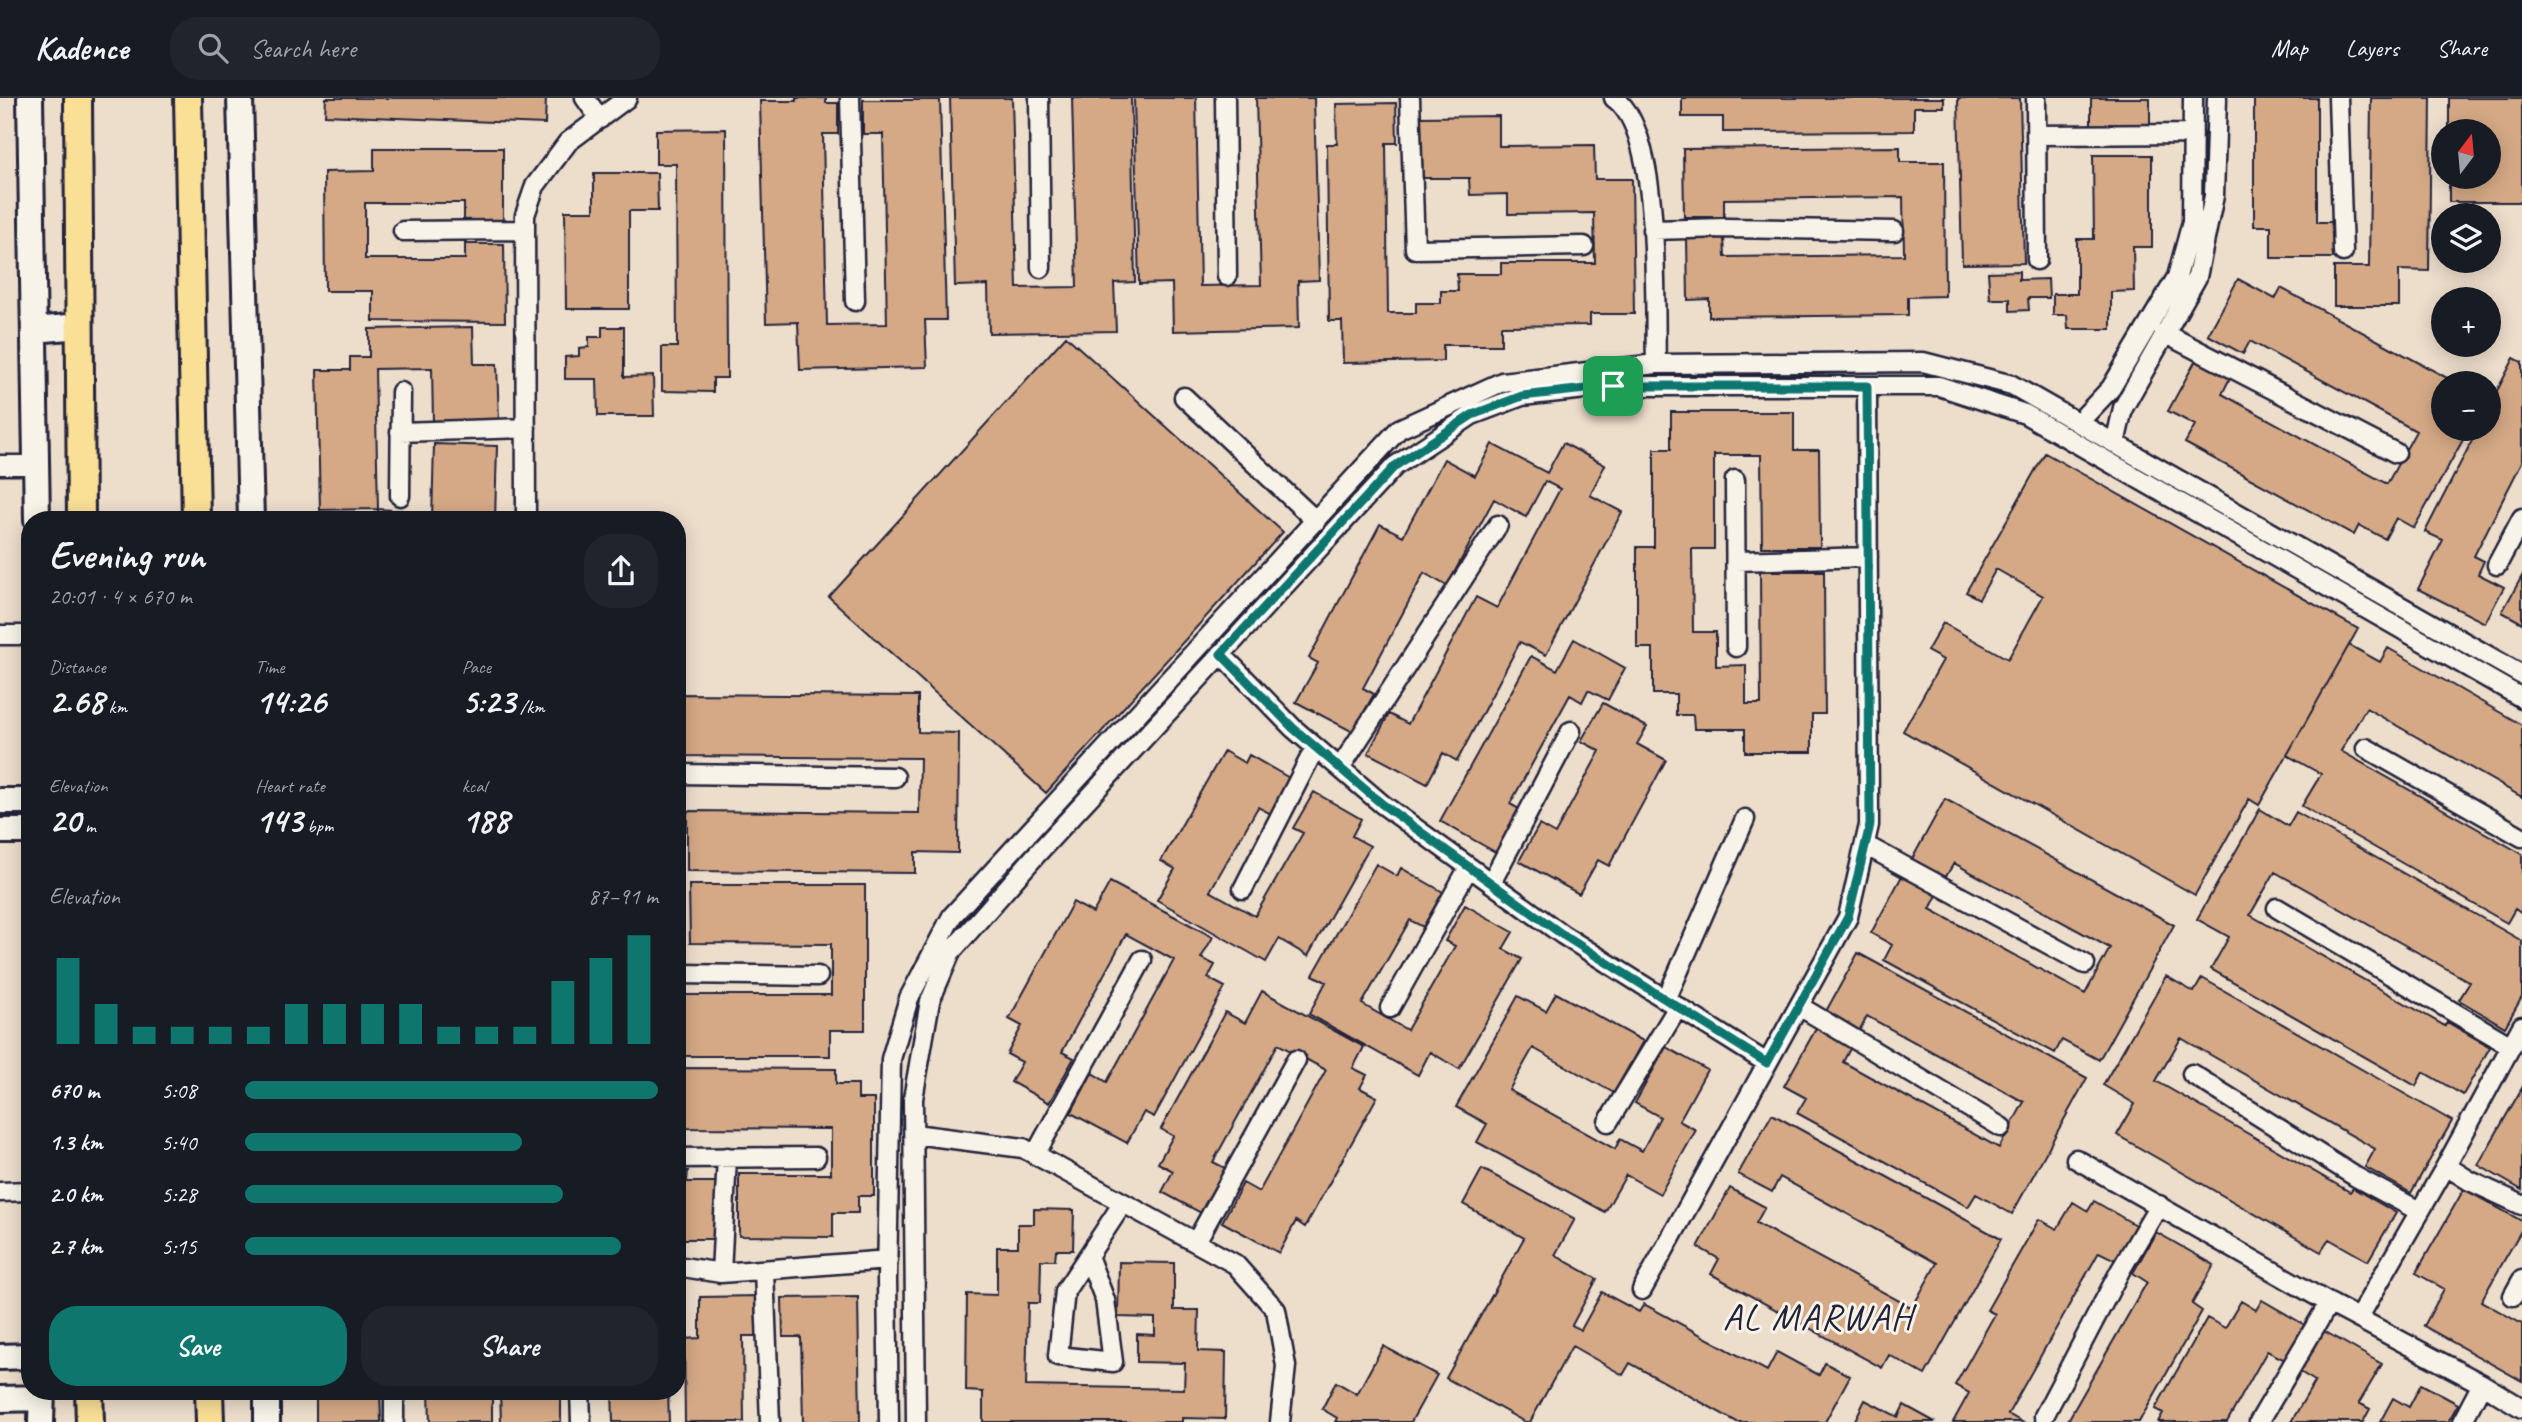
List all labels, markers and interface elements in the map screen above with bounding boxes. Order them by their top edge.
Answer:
search box [170,17,660,80]
text: Kadence [35,27,128,69]
icon: search [194,29,232,67]
text: Search here [250,32,356,65]
text: Map [2271,33,2308,63]
text: Layers [2346,33,2399,63]
text: Share [2437,33,2487,63]
north arrow [2431,119,2501,189]
map controls [2431,119,2501,441]
button: layers [2431,203,2501,273]
button: + [2431,287,2501,357]
pin [1583,356,1643,416]
icon: arrive [1594,367,1632,405]
button: − [2431,371,2501,441]
text: Evening run [49,532,205,579]
button: share [584,534,658,608]
text: 20:01 · 4 × 670 m [49,582,192,611]
text: Distance [49,655,106,679]
text: Time [255,655,284,679]
text: Pace [462,655,491,679]
text: 2.68 [49,679,104,724]
text: 14:26 [255,679,326,724]
text: 5:23 [462,679,515,724]
text: km [104,695,127,719]
text: /km [515,695,545,719]
text: Elevation [49,774,107,798]
text: Heart rate [255,774,325,798]
text: kcal [462,774,487,798]
text: 20 [49,798,81,843]
text: 143 [255,798,303,843]
text: 188 [462,798,509,843]
text: m [81,814,96,838]
text: bpm [303,814,333,838]
text: Elevation [49,882,120,911]
text: 87–91 m [588,882,658,911]
text: 670 m [49,1076,99,1105]
text: 5:08 [161,1076,197,1105]
text: 1.3 km [49,1128,103,1157]
text: 5:40 [161,1128,197,1157]
text: 2.0 km [49,1180,103,1209]
text: 5:28 [161,1180,197,1209]
text: 2.7 km [49,1232,102,1261]
text: 5:15 [161,1232,197,1261]
district label: AL MARWAH [1723,1293,1917,1340]
button: Save [49,1306,347,1386]
button: Share [361,1306,658,1386]

